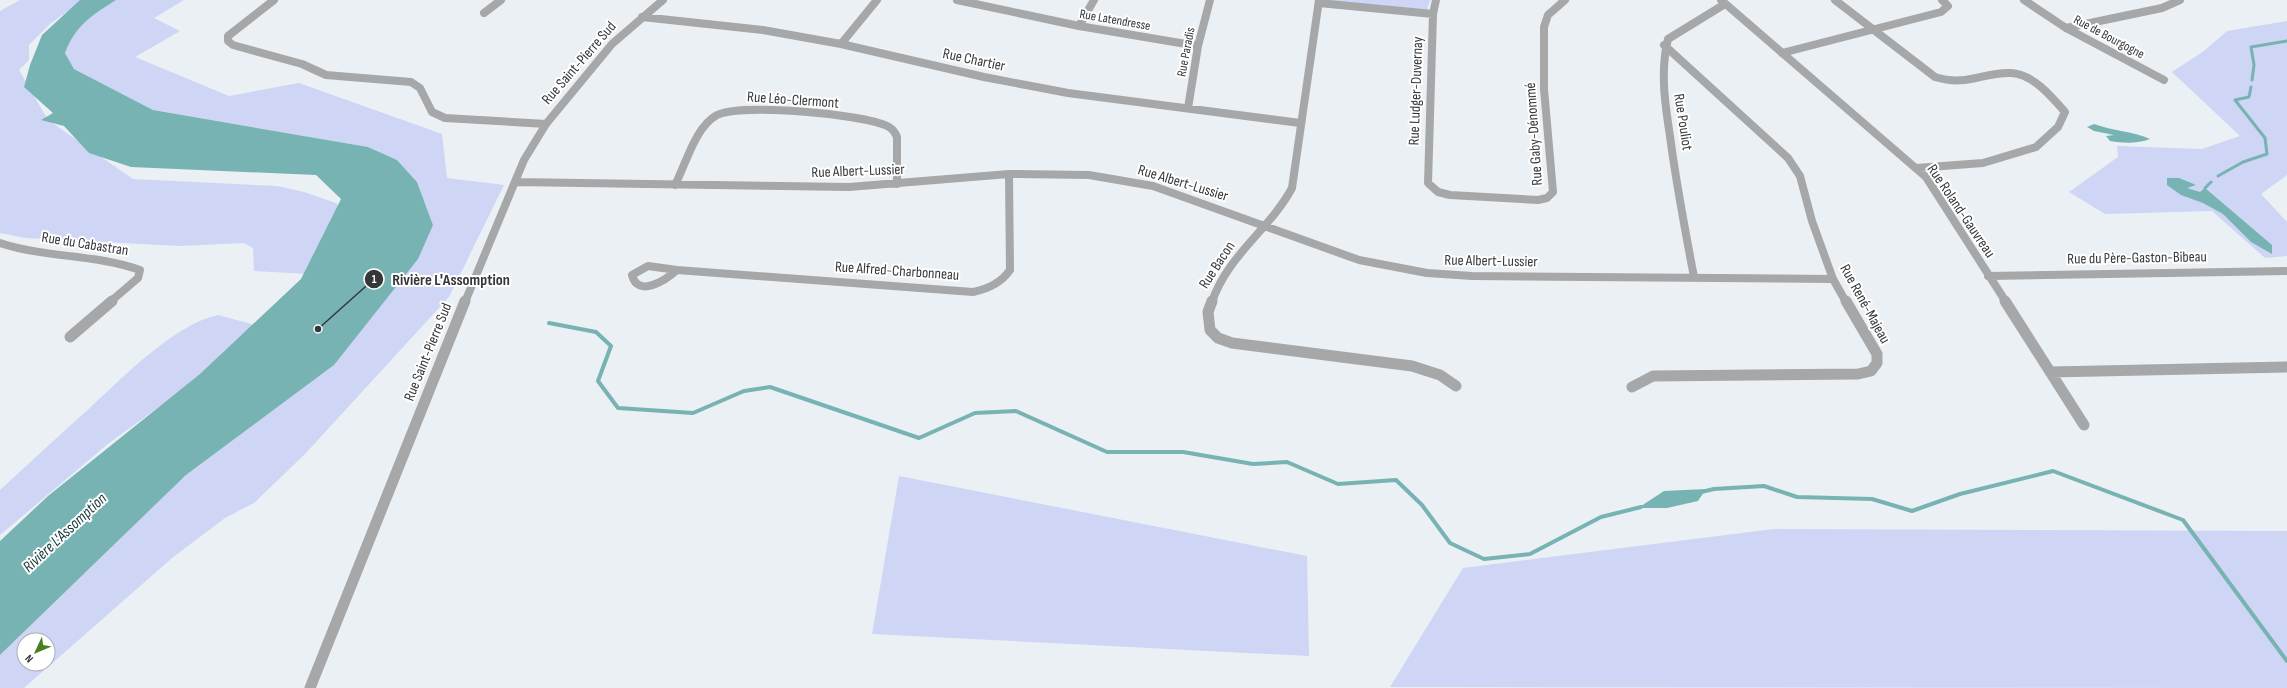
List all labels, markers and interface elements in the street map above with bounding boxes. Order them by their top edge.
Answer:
street label: Rue Latendresse [1078,6,1152,34]
street label: Rue de Bourgogne [2071,12,2147,62]
street label: Rue Saint-Pierre Sud [538,17,620,109]
street label: Rue Paradis [1173,26,1199,78]
street label: Rue Ludger-Duvernay [1405,36,1427,146]
street label: Rue Chartier [941,44,1008,76]
street label: Rue Gaby-Dénommé [1521,82,1547,186]
street label: Rue Léo-Clermont [746,87,840,113]
street label: Rue Pouliot [1669,92,1697,152]
street label: Rue Albert-Lussier [811,160,906,182]
street label: Rue Albert-Lussier [1136,160,1231,206]
street label: Rue Roland-Gauvreau [1923,161,1999,261]
street label: Rue du Cabastran [40,228,130,260]
street label: Rue Bacon [1195,238,1239,292]
street label: Rue du Père-Gaston-Bibeau [2067,247,2207,269]
street label: Rue Albert-Lussier [1444,251,1539,271]
street label: Rue Alfred-Charbonneau [834,257,960,285]
street label: Rue René-Majeau [1835,261,1895,347]
callout: Rivière L'Assomption [364,265,518,293]
text: Rivière L'Assomption [392,271,510,290]
text: 1 [372,272,377,287]
street label: Rue Saint-Pierre Sud [400,300,456,404]
water label: Rivière L'Assomption [19,489,111,577]
north arrow [16,632,56,672]
text: N [22,652,36,665]

